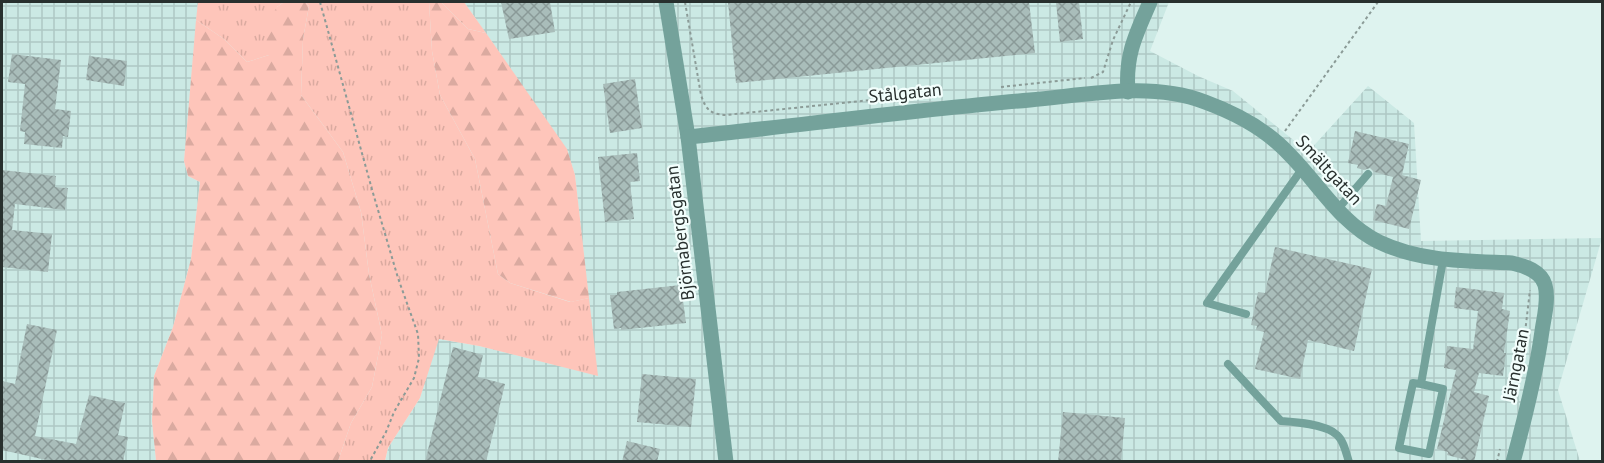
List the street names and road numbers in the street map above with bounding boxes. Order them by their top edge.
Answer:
street label: Stålgatan [867,77,943,108]
street label: Smältgatan [1291,130,1368,210]
street label: Björnabergsgatan [660,164,699,302]
street label: Järngatan [1497,327,1534,404]

